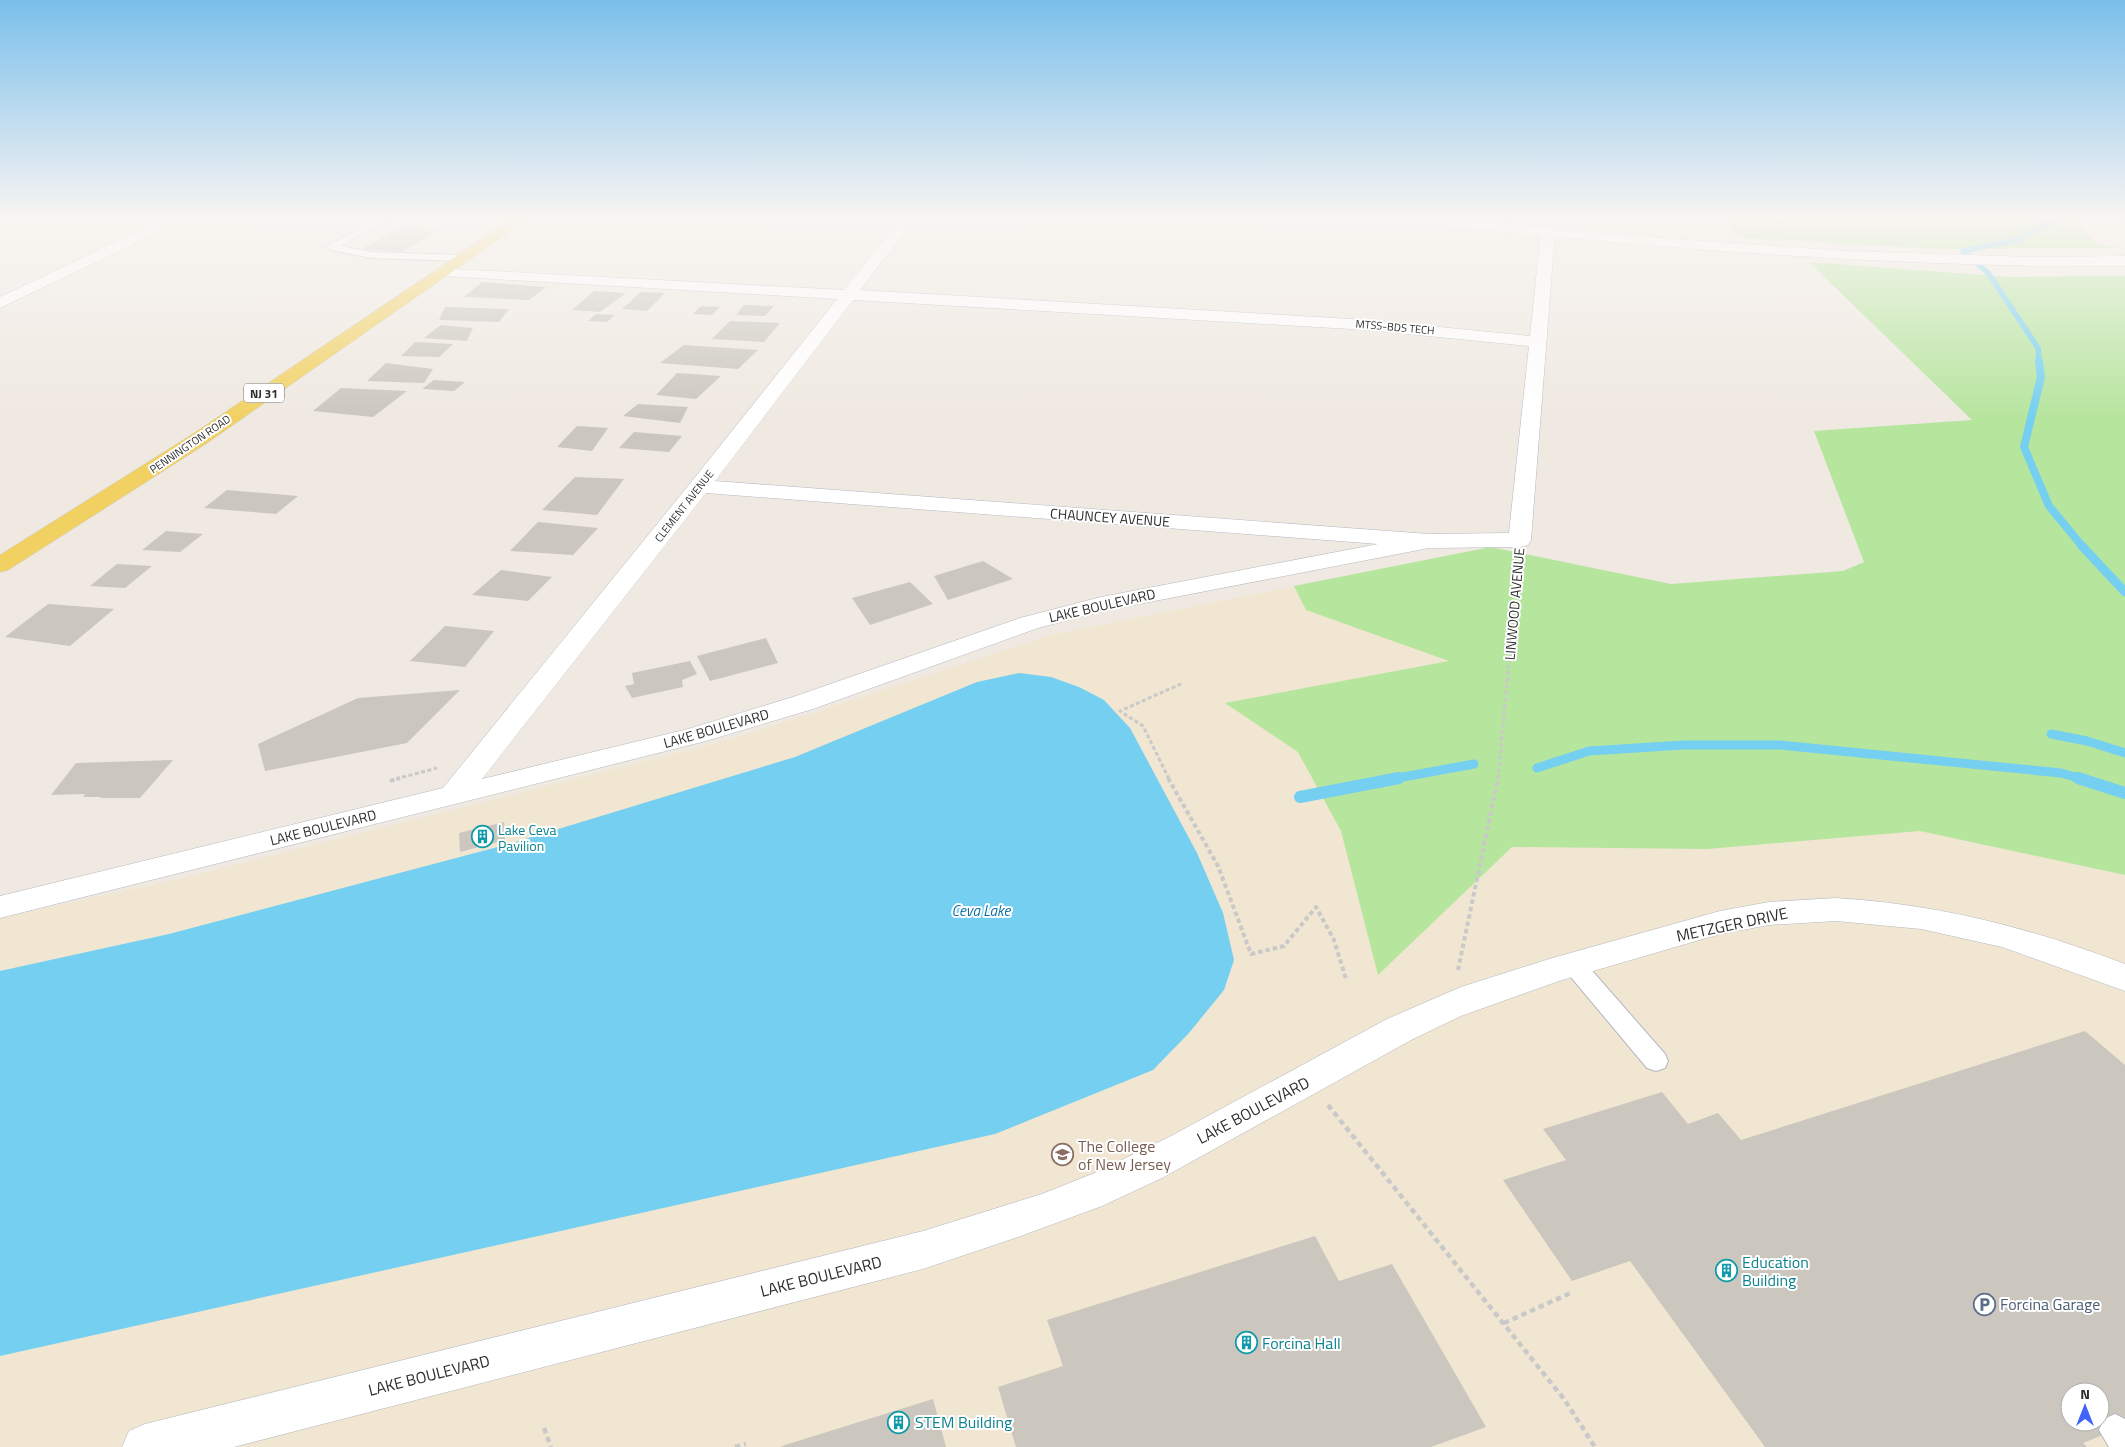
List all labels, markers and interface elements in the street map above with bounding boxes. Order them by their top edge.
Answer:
street label: MTSS-BDS TECH [1355,316,1435,338]
road number: NJ 31 [244,383,284,402]
street label: PENNINGTON ROAD [146,411,234,477]
street label: CLEMENT AVENUE [651,467,717,545]
street label: CHAUNCEY AVENUE [1049,502,1171,532]
street label: LINWOOD AVENUE [1499,547,1529,661]
street label: LAKE BOULEVARD [1047,583,1157,627]
street label: LAKE BOULEVARD [661,703,771,753]
street label: LAKE BOULEVARD [268,804,378,850]
place label: Lake Ceva Pavilion [498,819,556,856]
building icon: Lake Ceva Pavilion [470,825,494,849]
water label: Ceva Lake [952,899,1012,922]
street label: METZGER DRIVE [1674,900,1790,948]
street label: LAKE BOULEVARD [1192,1070,1314,1150]
place label: The College of New Jersey [1078,1134,1171,1176]
school or university icon: The College of New Jersey [1050,1143,1074,1167]
street label: LAKE BOULEVARD [758,1249,884,1303]
place label: Education Building [1742,1250,1809,1292]
building icon: Education Building [1714,1259,1738,1283]
parking icon: Forcina Garage [1972,1292,1996,1316]
place label: Forcina Garage [2000,1292,2100,1316]
building icon: Forcina Hall [1234,1331,1258,1355]
place label: Forcina Hall [1262,1331,1341,1355]
street label: LAKE BOULEVARD [366,1348,492,1402]
north arrow [2060,1382,2110,1432]
text: N [2080,1383,2090,1404]
building icon: STEM Building [887,1410,911,1434]
place label: STEM Building [915,1410,1012,1434]

